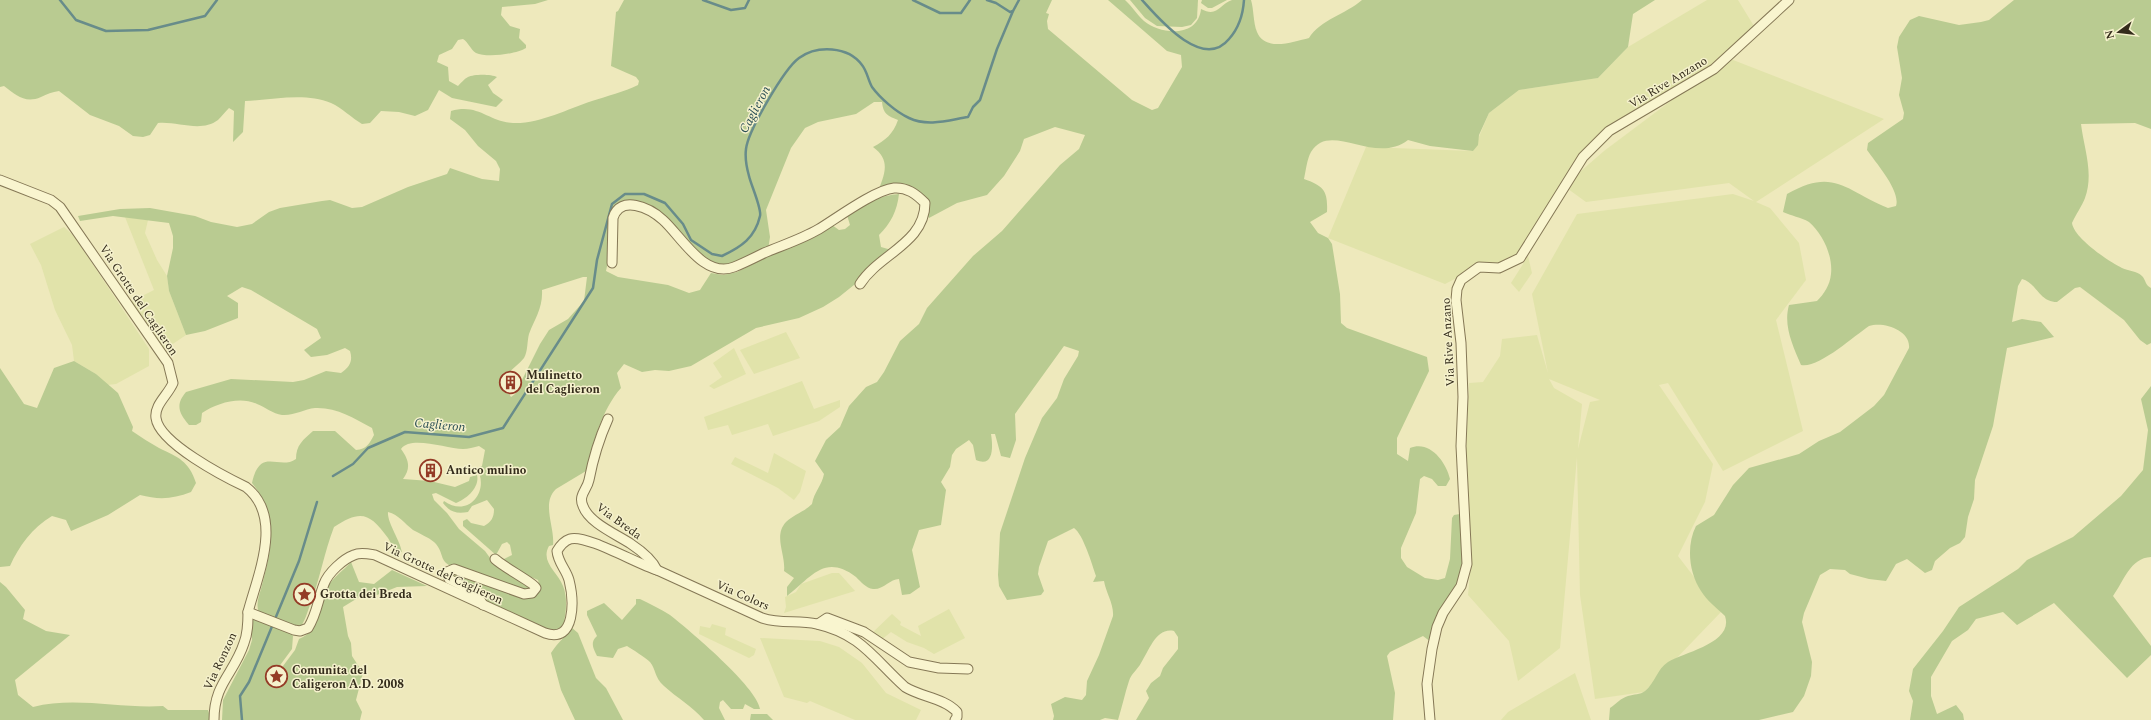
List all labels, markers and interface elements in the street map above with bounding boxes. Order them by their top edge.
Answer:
north arrow [2099,12,2139,52]
text: N [2100,28,2119,41]
street label: Via Rive Anzano [1625,51,1711,113]
water label: Caglieron [734,82,776,137]
street label: Via Grotte del Caglieron [94,241,183,360]
street label: Via Rive Anzano [1437,297,1460,387]
place label: Mulinetto del Caglieron [526,366,600,399]
building icon: Mulinetto del Caglieron [498,369,524,395]
water label: Caglieron [413,413,467,437]
building icon: Antico mulino [418,457,444,483]
place label: Antico mulino [446,461,527,480]
street label: Via Breda [592,498,646,545]
street label: Via Grotte del Caglieron [380,537,506,610]
street label: Via Colors [713,575,773,616]
place icon: Grotta dei Breda [291,581,317,607]
place label: Grotta dei Breda [320,585,413,604]
street label: Via Ronzon [199,629,242,693]
place label: Comunita del Caligeron A.D. 2008 [292,661,404,694]
place icon: Comunita del Caligeron A.D. 2008 [264,664,290,690]

